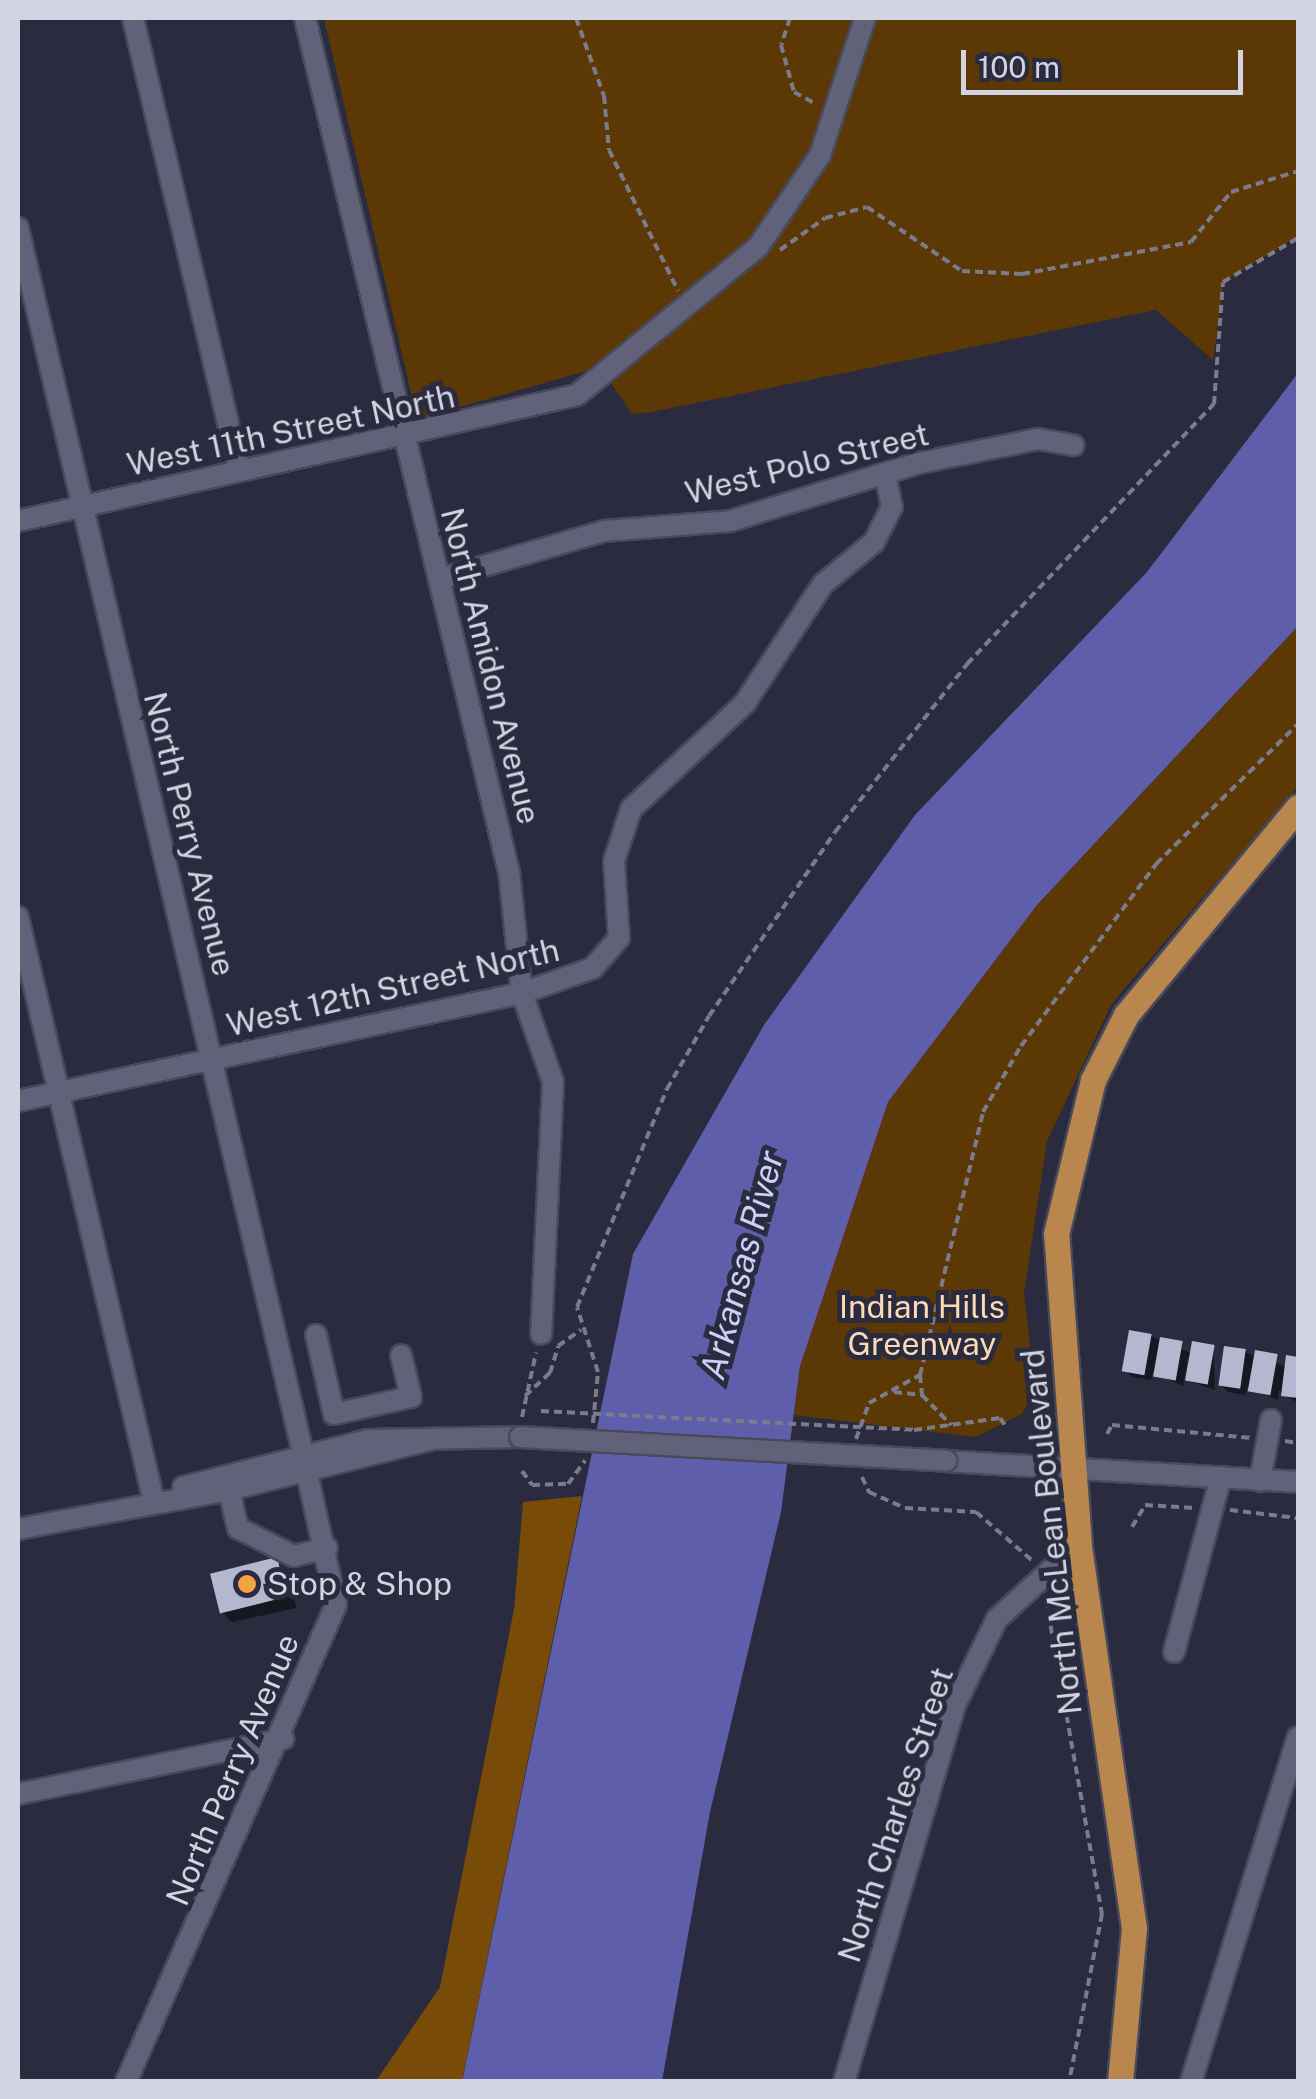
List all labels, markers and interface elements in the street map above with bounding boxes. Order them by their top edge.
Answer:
scale bar [966,30,1248,92]
text: 100 m [978,49,1060,85]
street label: West 11th Street North [124,377,458,485]
street label: West Polo Street [681,415,933,513]
street label: North Amidon Avenue [432,504,548,828]
street label: North Perry Avenue [135,688,243,980]
street label: West 12th Street North [223,931,563,1045]
water label: Arkansas River [691,1146,793,1384]
park label: Indian Hills Greenway [839,1289,1005,1364]
street label: North McLean Boulevard [1014,1347,1090,1717]
place label: Stop & Shop [267,1565,452,1603]
marker: Stop & Shop [236,1573,258,1595]
street label: North Perry Avenue [158,1628,308,1912]
street label: North Charles Street [830,1663,962,1967]

